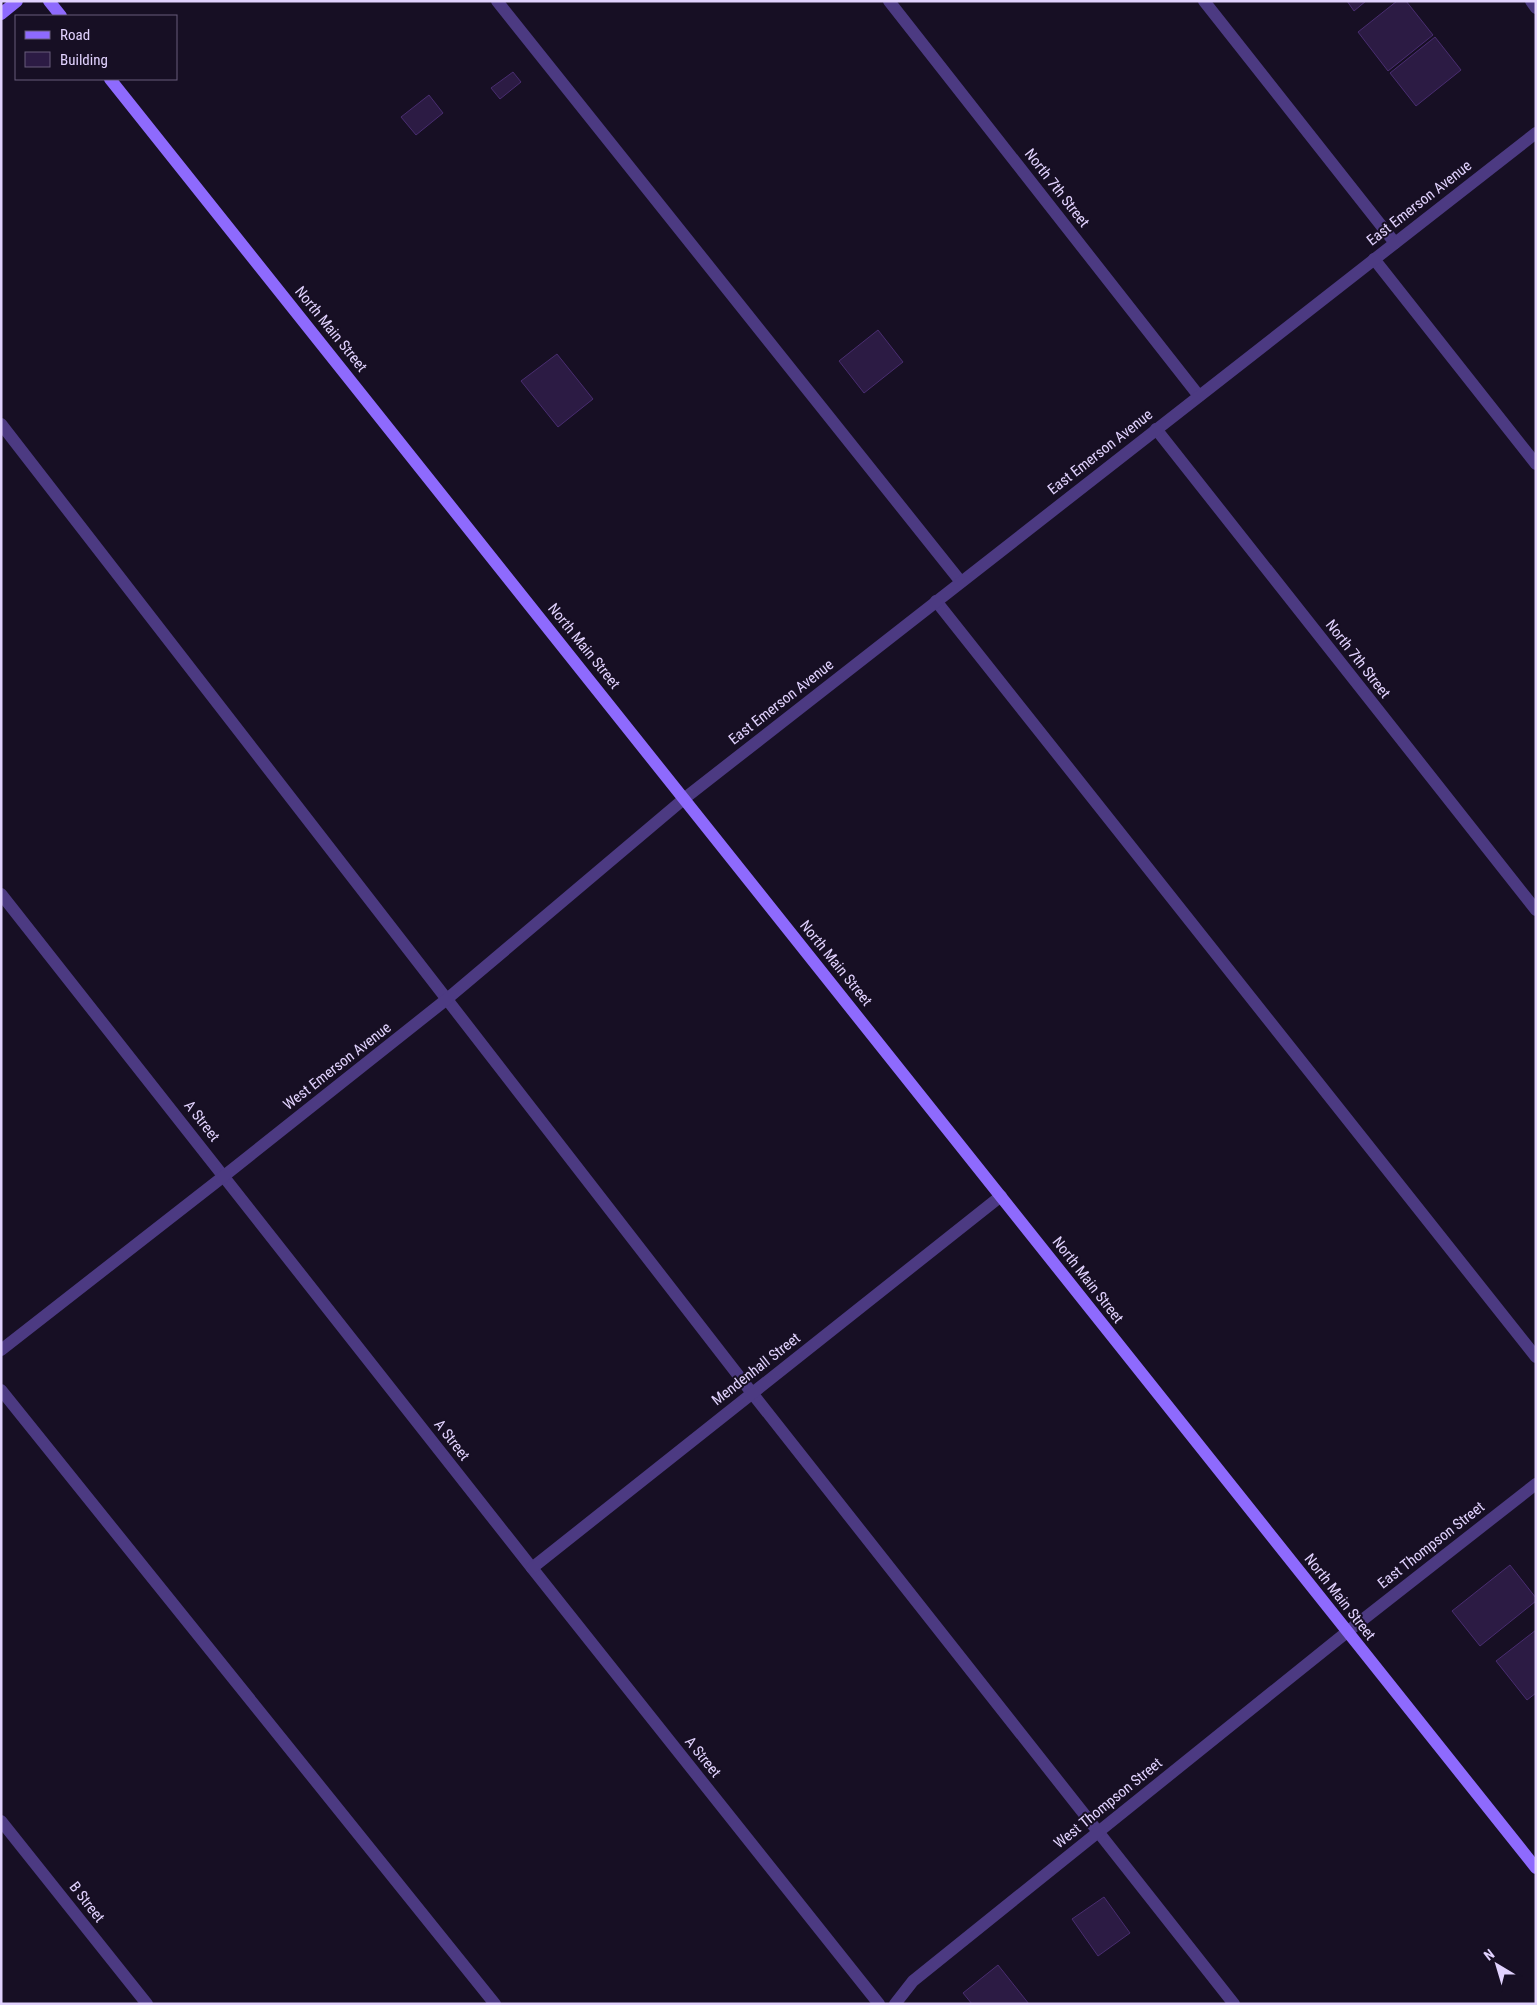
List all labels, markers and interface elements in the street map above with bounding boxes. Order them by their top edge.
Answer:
legend [15,15,178,80]
text: Road [60,26,90,44]
text: Building [60,51,108,69]
street label: North 7th Street [1021,145,1093,231]
street label: East Emerson Avenue [1363,157,1475,249]
street label: North Main Street [291,283,371,375]
street label: East Emerson Avenue [1044,406,1156,498]
street label: North Main Street [544,600,624,692]
street label: North 7th Street [1322,616,1394,702]
street label: East Emerson Avenue [725,656,837,748]
street label: North Main Street [796,917,876,1009]
street label: West Emerson Avenue [280,1018,394,1114]
street label: A Street [180,1097,224,1145]
street label: North Main Street [1049,1233,1127,1327]
street label: Mendenhall Street [708,1329,804,1409]
street label: A Street [430,1416,474,1464]
street label: East Thompson Street [1374,1498,1488,1592]
street label: North Main Street [1301,1550,1379,1644]
street label: A Street [681,1733,725,1781]
street label: West Thompson Street [1050,1754,1166,1852]
street label: B Street [66,1878,108,1926]
north arrow [1472,1940,1522,1990]
text: N [1481,1946,1497,1964]

